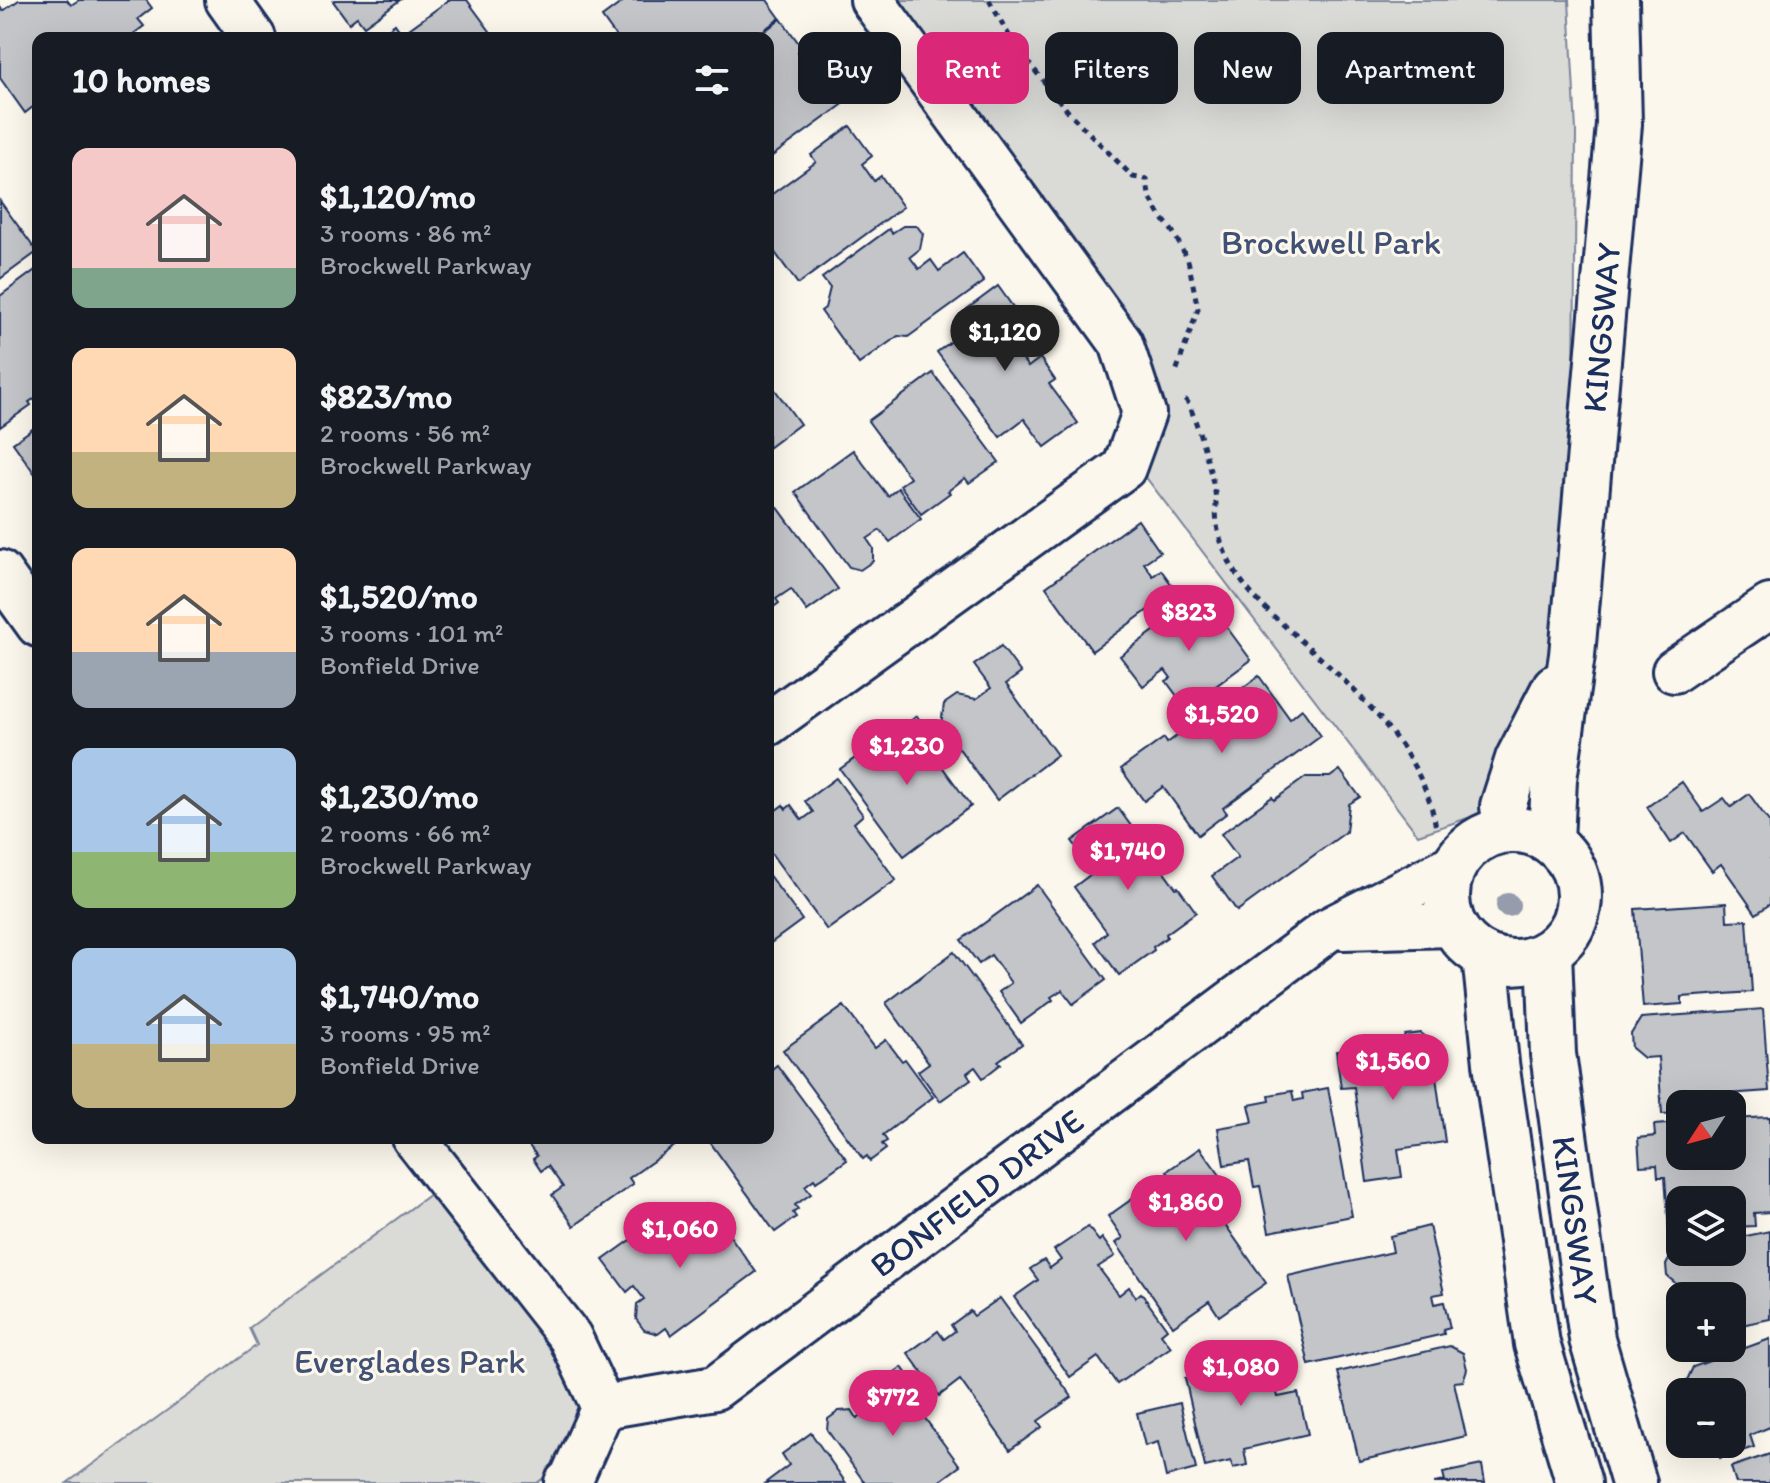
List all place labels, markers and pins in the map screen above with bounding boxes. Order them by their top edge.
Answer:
pin: $1,120 [940,305,1070,373]
pin: $823 [1142,585,1236,653]
pin: $1,520 [1157,687,1287,755]
pin: $1,230 [842,719,972,787]
pin: $1,740 [1063,824,1193,892]
pin: $1,560 [1328,1034,1458,1102]
pin: $1,860 [1121,1175,1251,1243]
pin: $1,060 [615,1202,745,1270]
pin: $1,080 [1176,1340,1306,1408]
pin: $772 [846,1370,940,1438]

